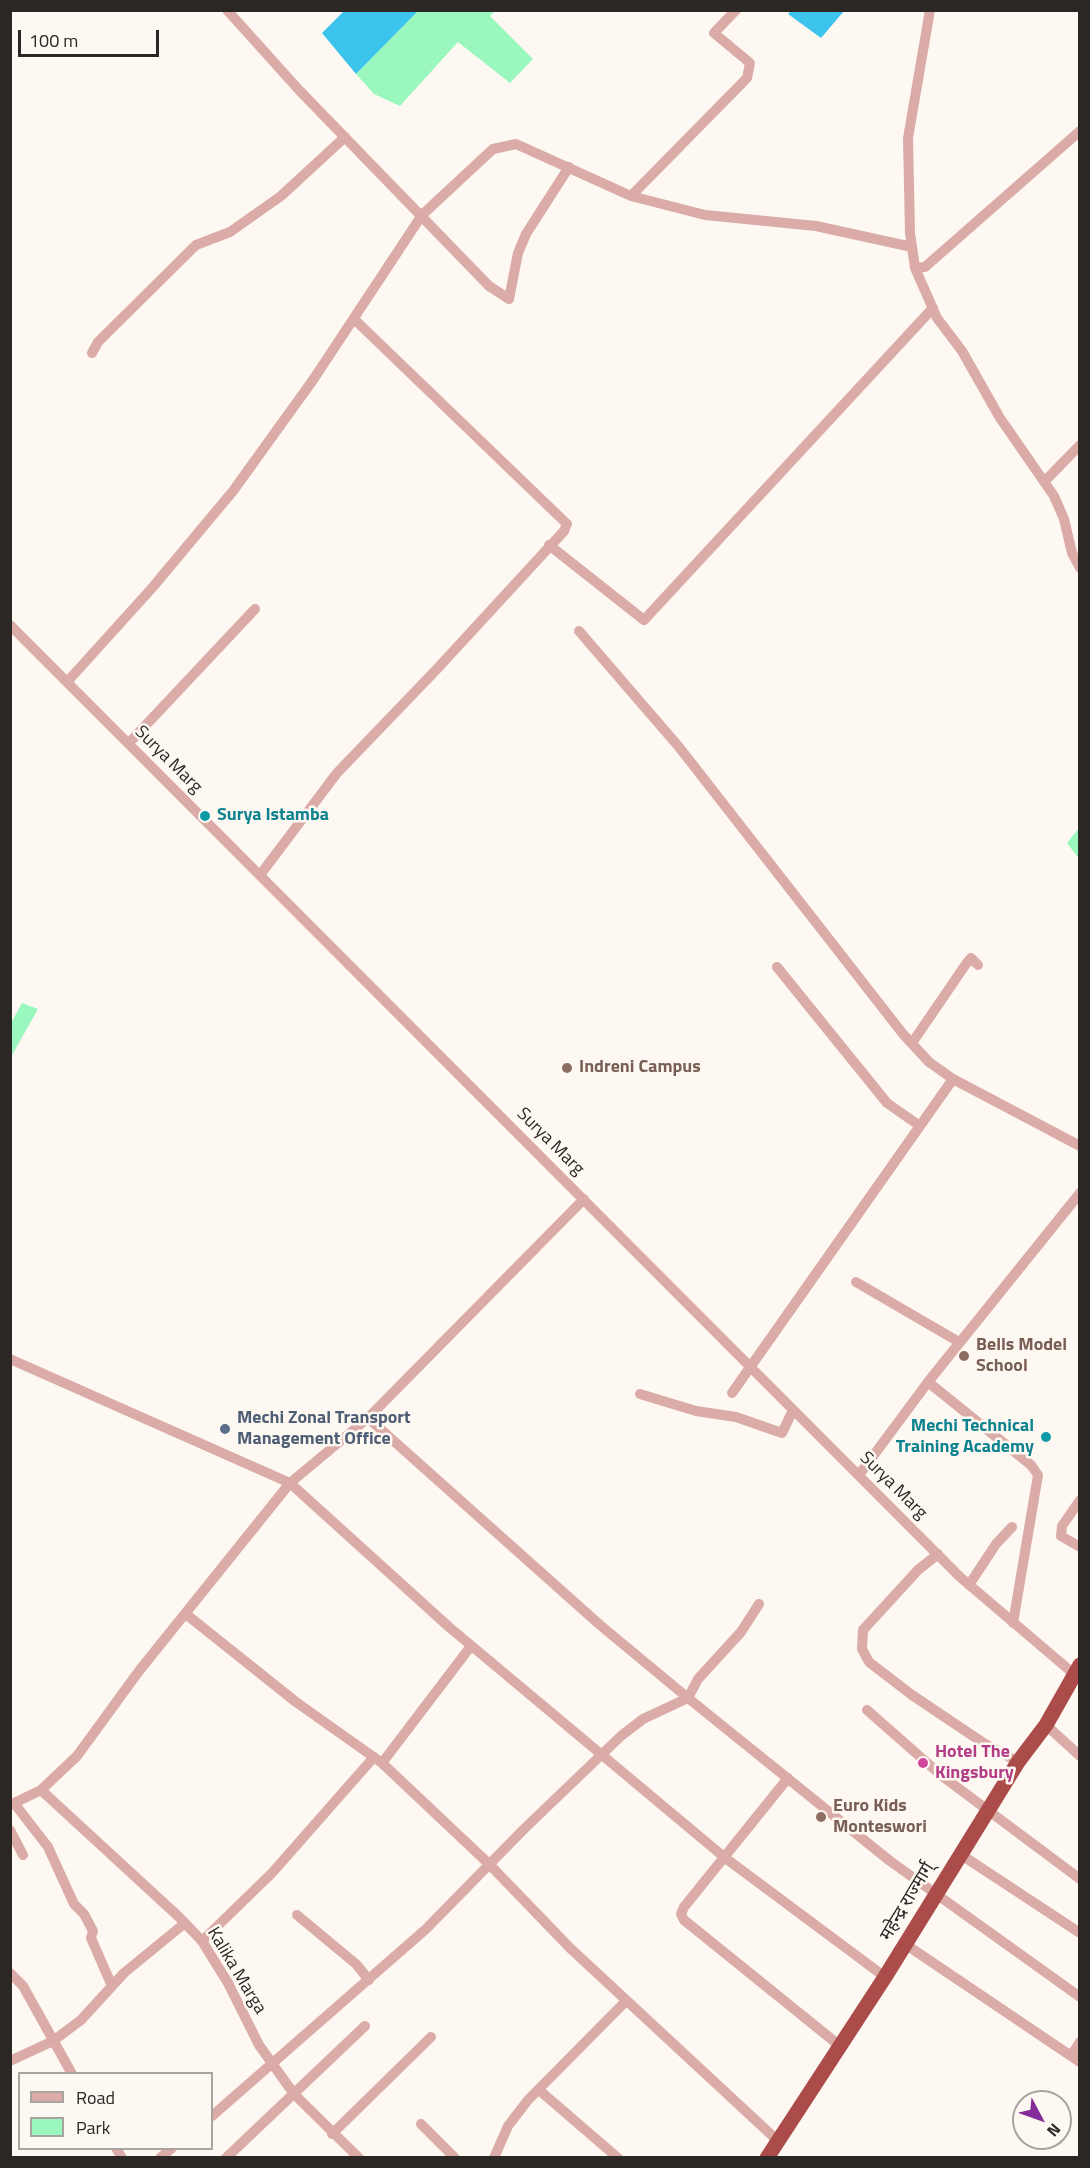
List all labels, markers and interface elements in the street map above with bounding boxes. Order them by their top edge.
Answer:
scale bar [21,18,162,56]
text: 100 m [29,27,78,54]
street label: Surya Marg [130,722,206,798]
place label: Surya Istamba [217,805,329,827]
marker: Surya Istamba [198,809,212,823]
place label: Indreni Campus [579,1057,701,1079]
marker: Indreni Campus [560,1061,574,1075]
street label: Surya Marg [512,1104,588,1180]
place label: Bells Model School [976,1335,1067,1378]
marker: Bells Model School [957,1349,971,1363]
place label: Mechi Zonal Transport Management Office [237,1408,411,1450]
place label: Mechi Technical Training Academy [896,1416,1034,1458]
marker: Mechi Zonal Transport Management Office [218,1422,232,1436]
marker: Mechi Technical Training Academy [1039,1430,1053,1444]
street label: Surya Marg [855,1448,931,1524]
place label: Hotel The Kingsbury [935,1742,1014,1784]
marker: Hotel The Kingsbury [916,1756,930,1770]
place label: Euro Kids Monteswori [833,1796,927,1838]
marker: Euro Kids Monteswori [814,1810,828,1824]
street label: महेन्द्र राज्मार्ग् [876,1859,940,1945]
street label: Kalika Marga [202,1924,270,2018]
legend [18,2072,213,2150]
text: Road [76,2084,115,2111]
north arrow [1012,2090,1072,2150]
text: Park [76,2114,110,2141]
text: N [1041,2118,1067,2143]

